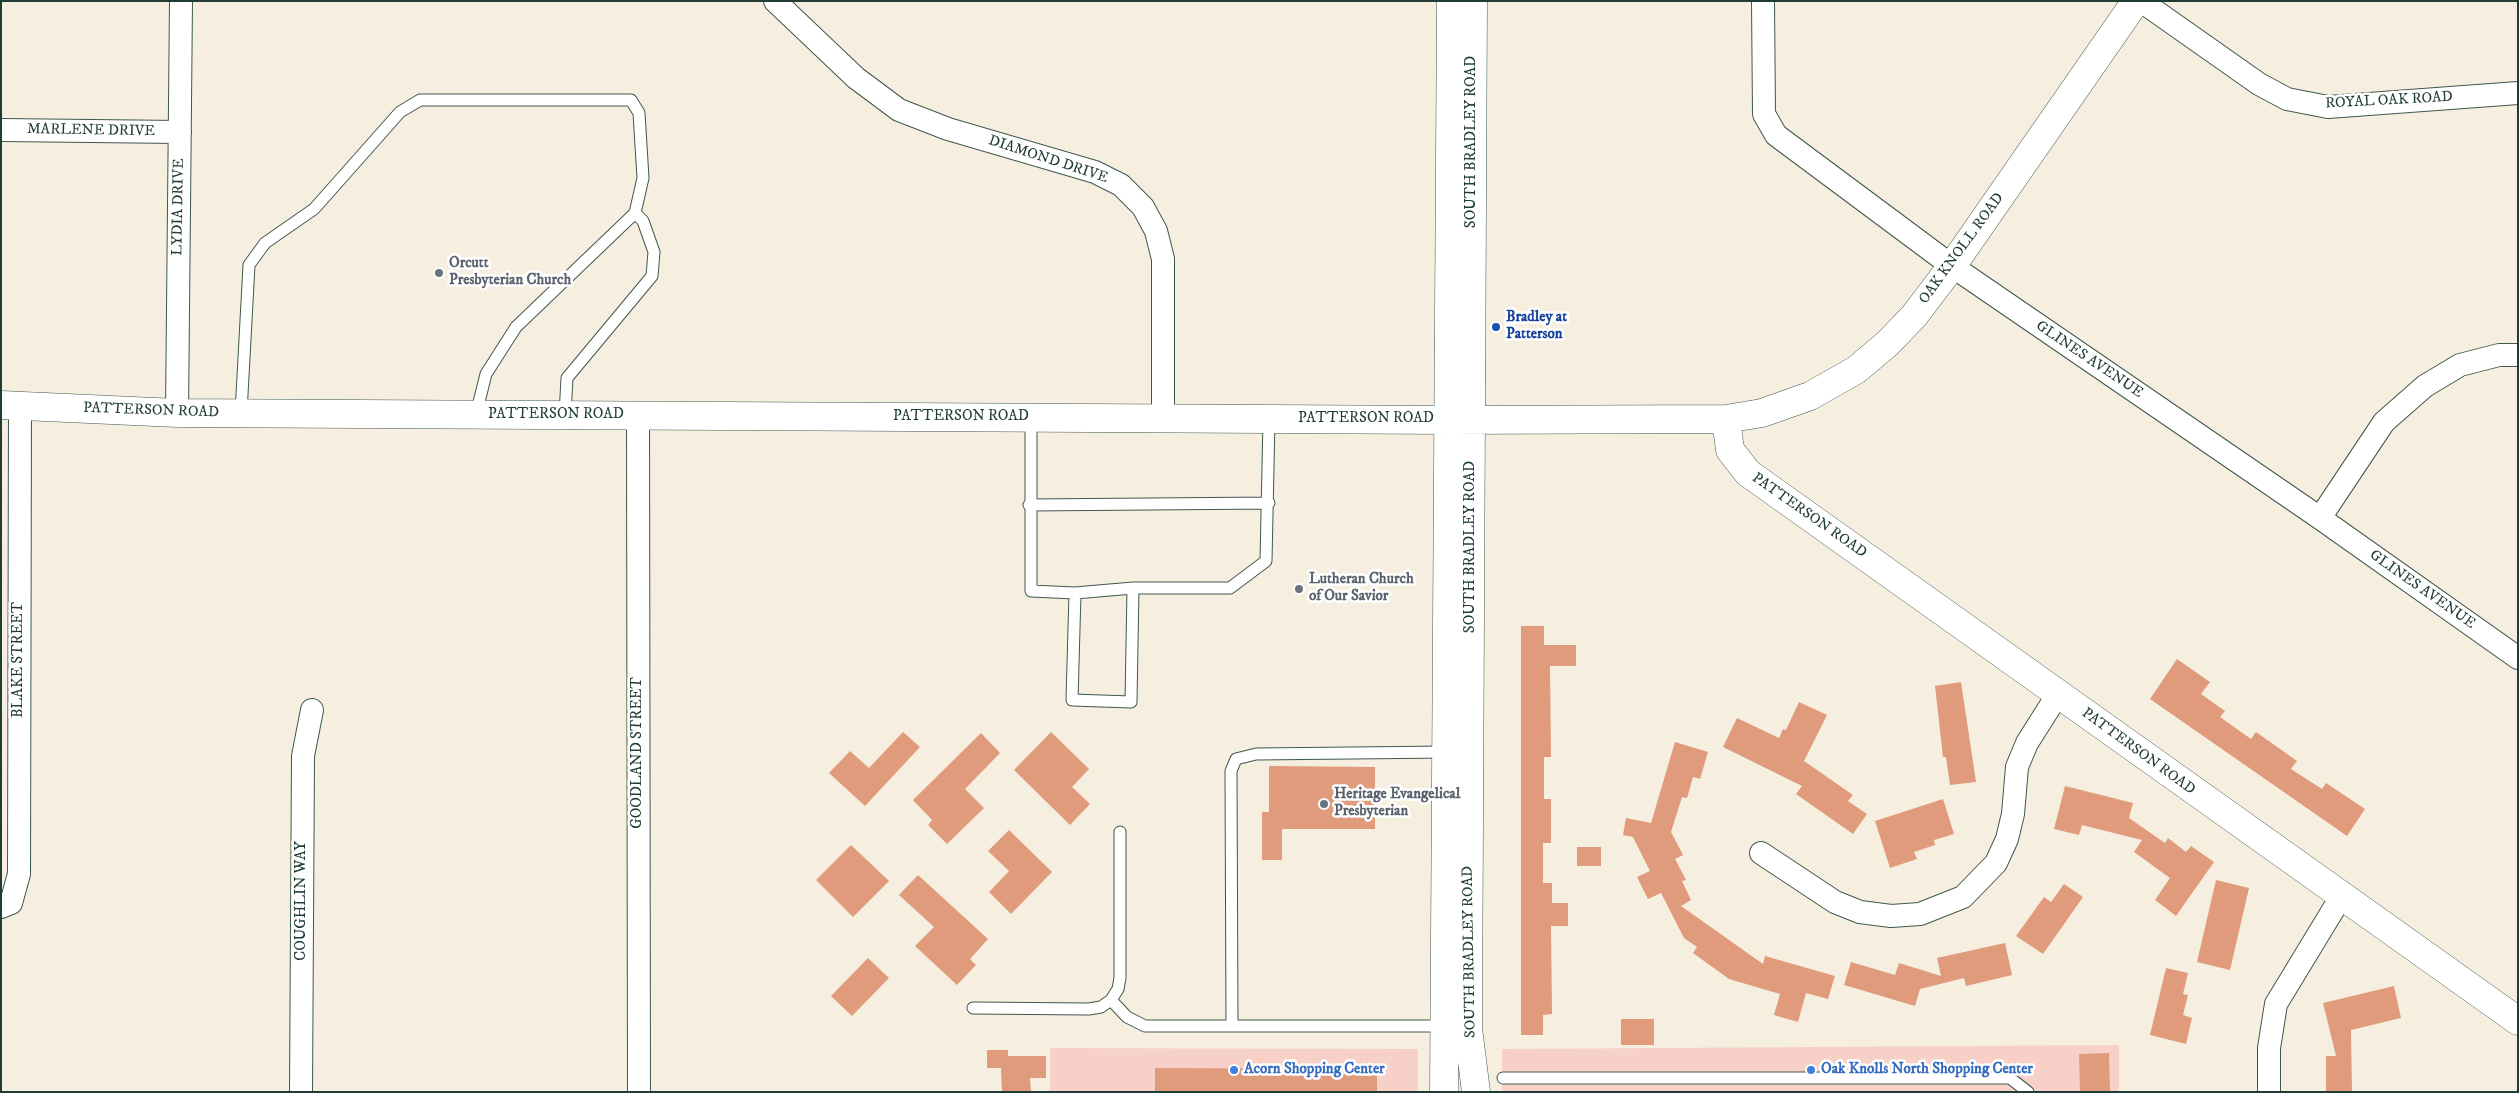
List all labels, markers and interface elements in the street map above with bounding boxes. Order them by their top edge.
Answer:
street label: SOUTH BRADLEY ROAD [1463,56,1481,228]
street label: ROYAL OAK ROAD [2325,89,2453,113]
street label: MARLENE DRIVE [27,121,155,141]
street label: DIAMOND DRIVE [986,132,1110,188]
street label: LYDIA DRIVE [169,158,189,256]
street label: OAK KNOLL ROAD [1916,190,2008,308]
place label: Orcutt Presbyterian Church [449,255,571,290]
marker: Orcutt Presbyterian Church [433,267,445,279]
place label: Bradley at Patterson [1506,309,1567,344]
street label: GLINES AVENUE [2032,318,2146,402]
marker: Bradley at Patterson [1490,321,1502,333]
street label: PATTERSON ROAD [83,400,219,422]
street label: PATTERSON ROAD [488,406,624,424]
street label: PATTERSON ROAD [893,408,1029,426]
street label: PATTERSON ROAD [1298,410,1434,428]
street label: SOUTH BRADLEY ROAD [1462,461,1480,633]
street label: PATTERSON ROAD [1748,470,1870,562]
street label: GLINES AVENUE [2366,547,2478,633]
place label: Lutheran Church of Our Savior [1309,571,1414,606]
marker: Lutheran Church of Our Savior [1293,583,1305,595]
street label: BLAKE STREET [10,602,28,718]
street label: GOODLAND STREET [629,677,647,829]
street label: PATTERSON ROAD [2078,705,2198,799]
place label: Heritage Evangelical Presbyterian [1334,786,1460,821]
marker: Heritage Evangelical Presbyterian [1318,798,1330,810]
street label: COUGHLIN WAY [293,841,311,961]
street label: SOUTH BRADLEY ROAD [1459,866,1481,1038]
place label: Acorn Shopping Center [1244,1061,1385,1079]
place label: Oak Knolls North Shopping Center [1821,1061,2033,1079]
marker: Acorn Shopping Center [1228,1064,1240,1076]
marker: Oak Knolls North Shopping Center [1805,1064,1817,1076]

